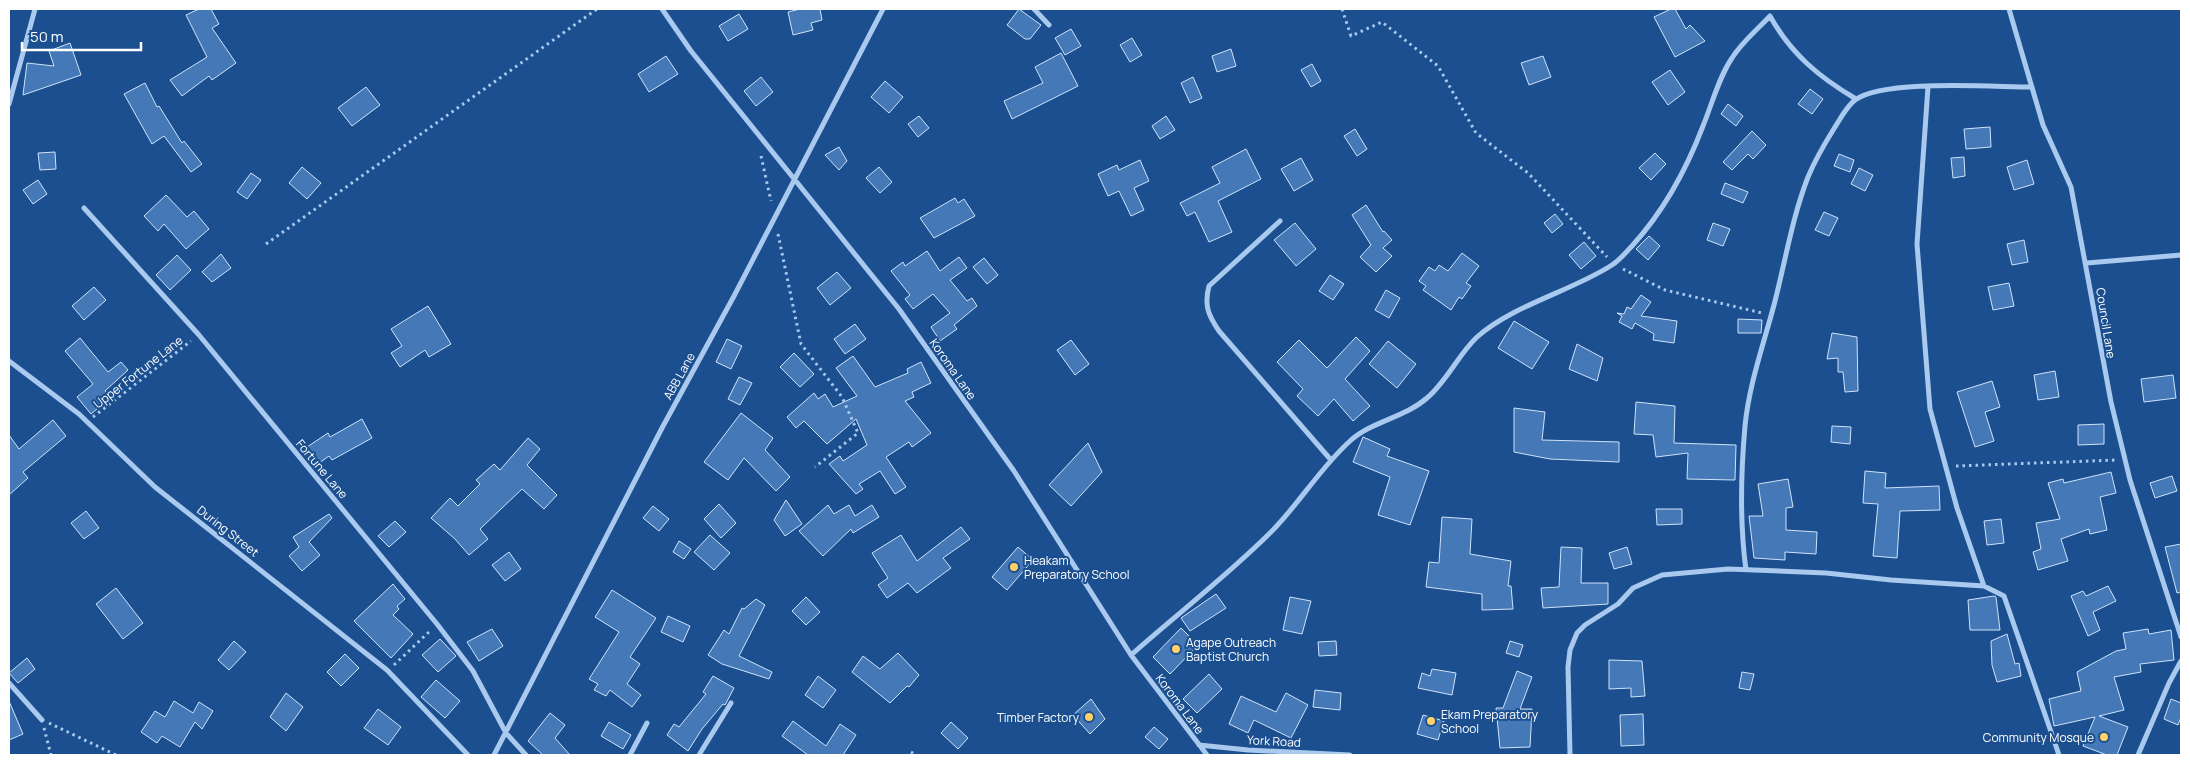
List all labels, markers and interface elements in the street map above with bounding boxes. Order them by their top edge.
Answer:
scale bar [22,20,141,52]
text: 50 m [30,26,64,47]
street label: Council Lane [2092,286,2120,360]
street label: Upper Fortune Lane [90,332,186,412]
street label: Koroma Lane [926,335,980,403]
street label: ABB Lane [659,349,699,403]
street label: Fortune Lane [292,436,352,502]
street label: During Street [194,501,263,561]
place label: Heakam Preparatory School [1024,552,1130,583]
marker: Heakam Preparatory School [1008,561,1020,573]
place label: Agape Outreach Baptist Church [1186,634,1276,665]
marker: Agape Outreach Baptist Church [1170,643,1182,655]
street label: Koroma Lane [1152,670,1208,738]
place label: Ekam Preparatory School [1441,706,1539,737]
place label: Timber Factory [997,709,1080,726]
marker: Timber Factory [1083,711,1095,723]
marker: Ekam Preparatory School [1425,715,1437,727]
place label: Community Mosque [1983,729,2094,746]
street label: York Road [1247,731,1301,751]
marker: Community Mosque [2098,731,2110,743]

